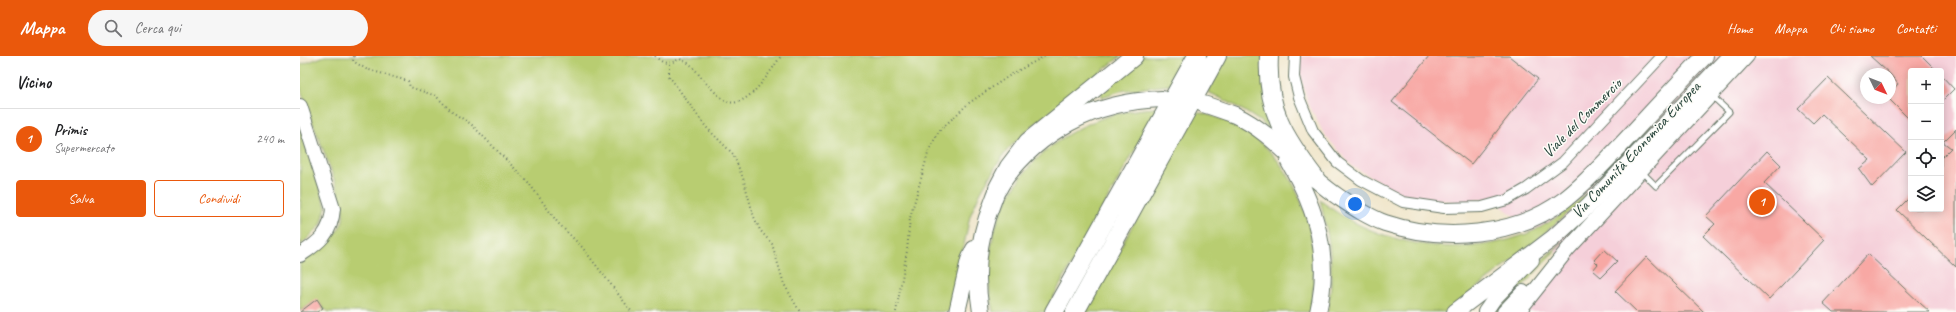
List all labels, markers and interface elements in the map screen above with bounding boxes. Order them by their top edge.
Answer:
search box [88,10,368,46]
text: Mappa [20,16,64,40]
icon: search [102,17,124,39]
text: Cerca qui [134,19,181,38]
text: Home [1727,20,1753,37]
text: Mappa [1775,20,1807,37]
text: Chi siamo [1829,20,1874,37]
text: Contatti [1896,20,1936,37]
north arrow [1860,68,1896,104]
map controls [1908,68,1944,212]
button: + [1908,68,1944,104]
text: Vicino [16,72,51,93]
street label: Viale del Commercio [1538,72,1628,162]
street label: Via Comunità Economica Europea [1567,76,1706,223]
button: − [1908,104,1944,140]
text: Primis [54,121,87,140]
text: 1 [26,131,32,147]
text: 240 m [256,131,284,147]
text: Supermercato [54,140,114,156]
button: locate [1908,140,1944,176]
button: layers [1908,176,1944,212]
button: Salva [16,180,146,217]
button: Condividi [154,180,284,217]
pin: 1 [1749,187,1775,217]
your location [1345,194,1365,214]

